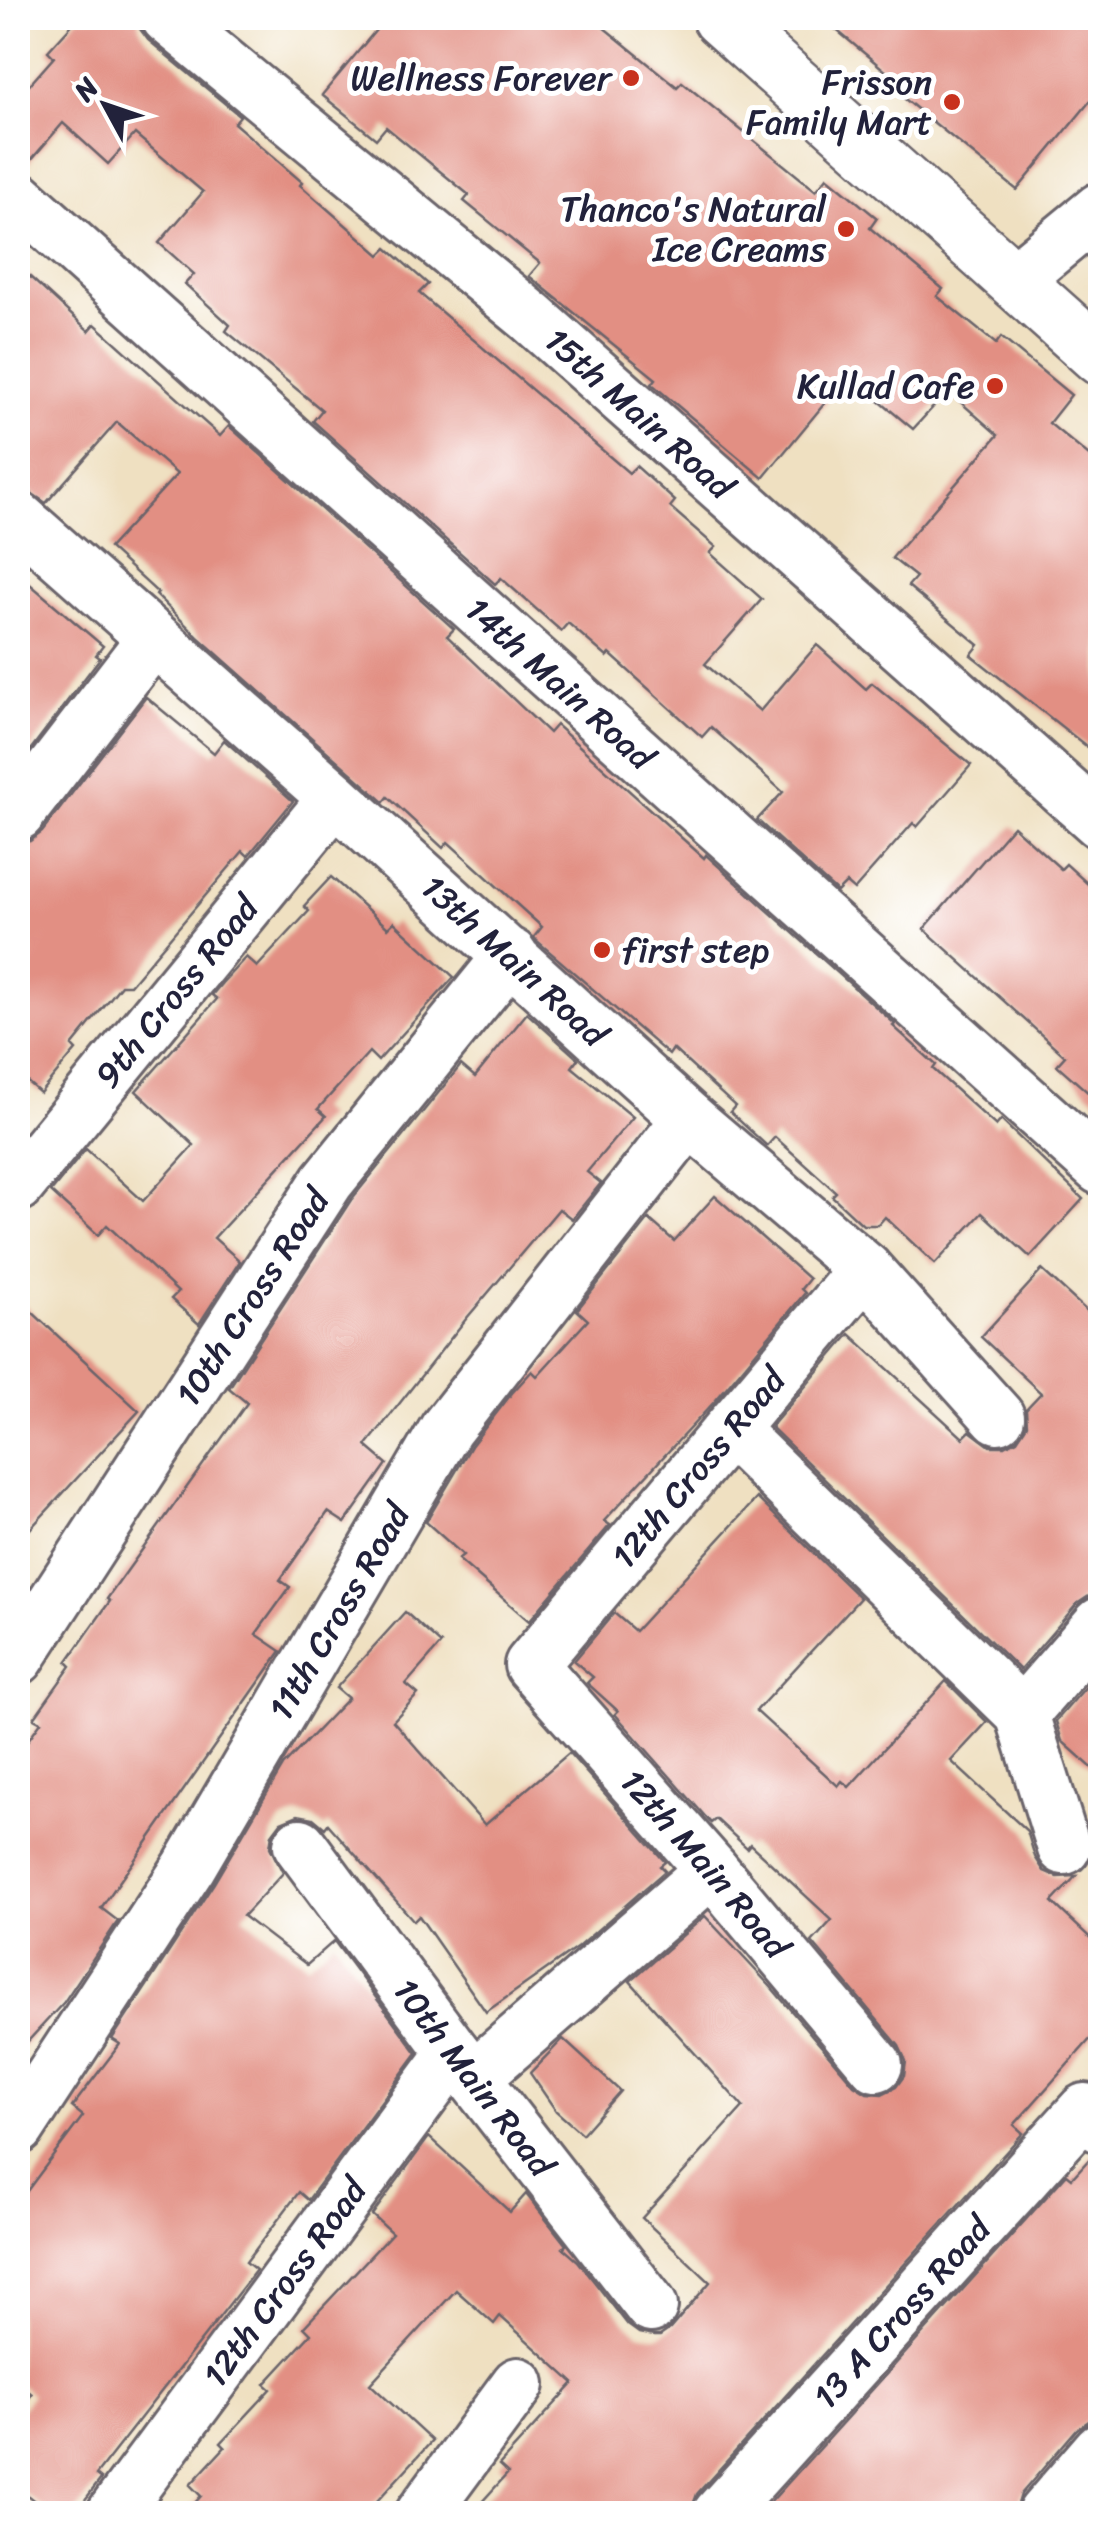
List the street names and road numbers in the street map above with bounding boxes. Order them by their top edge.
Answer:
street label: 15th Main Road [530,311,751,517]
street label: 14th Main Road [450,581,671,788]
street label: 13th Main Road [406,859,624,1064]
street label: 9th Cross Road [78,879,276,1102]
street label: 10th Cross Road [158,1173,348,1419]
street label: 12th Cross Road [594,1351,803,1583]
street label: 11th Cross Road [251,1489,428,1732]
street label: 12th Main Road [604,1754,807,1975]
street label: 10th Main Road [377,1964,572,2193]
street label: 12th Cross Road [186,2162,385,2401]
street label: 13 A Cross Road [797,2199,1008,2424]

